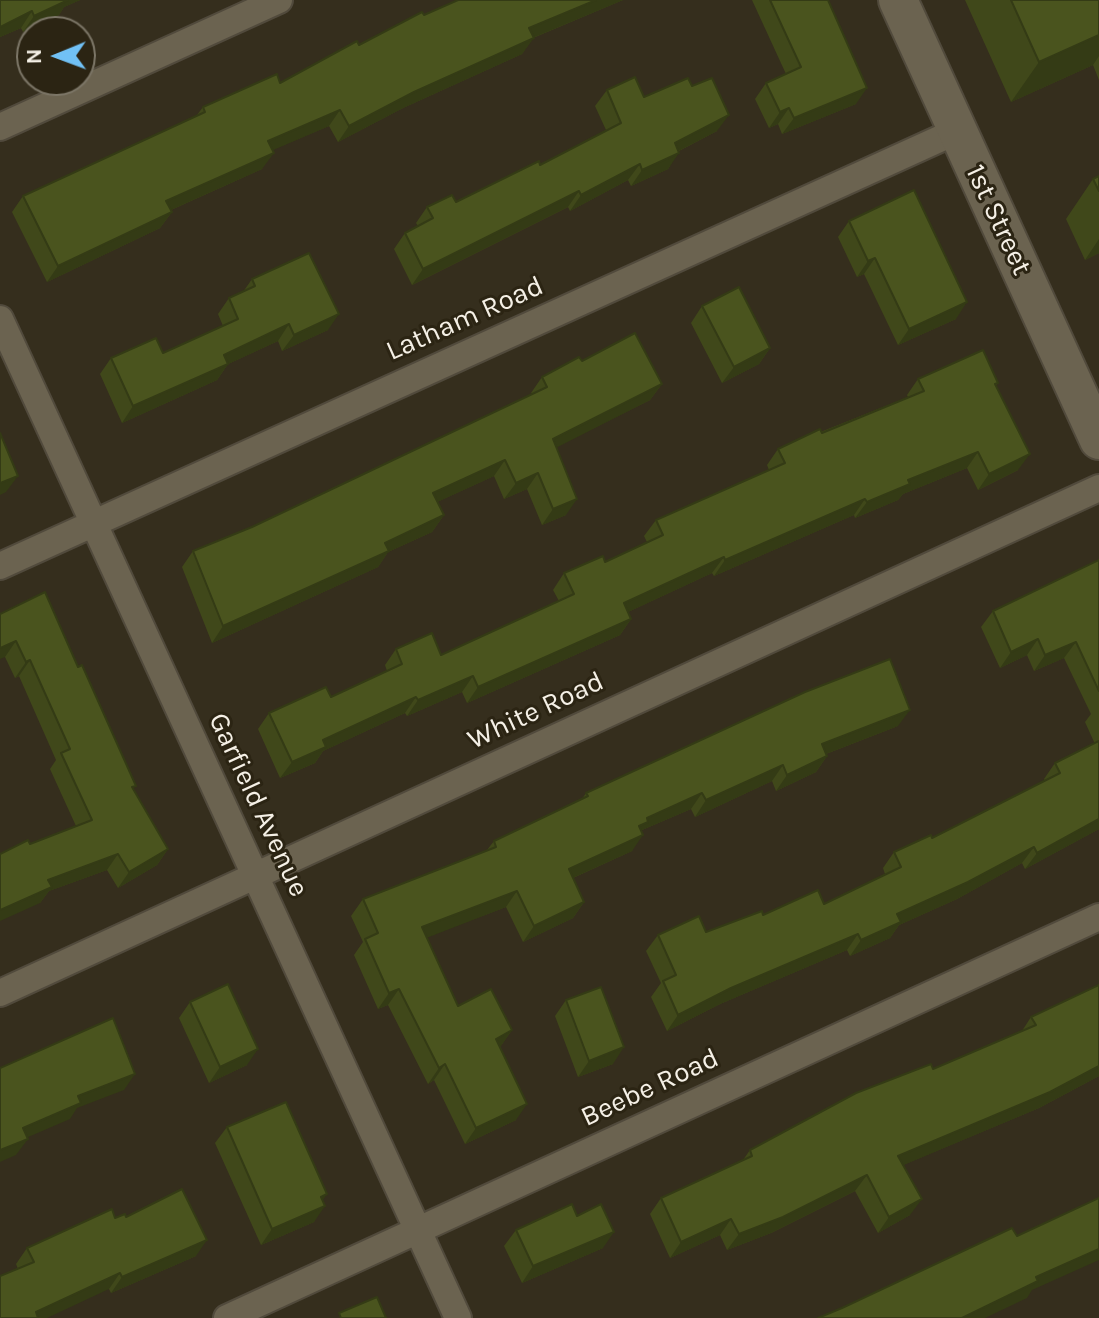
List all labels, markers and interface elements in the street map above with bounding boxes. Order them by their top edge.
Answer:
north arrow [16,16,96,96]
text: N [21,48,47,65]
street label: 1st Street [958,159,1038,281]
street label: Latham Road [381,269,549,369]
street label: White Road [463,665,609,757]
street label: Garfield Avenue [201,708,315,902]
street label: Beebe Road [576,1041,724,1135]

